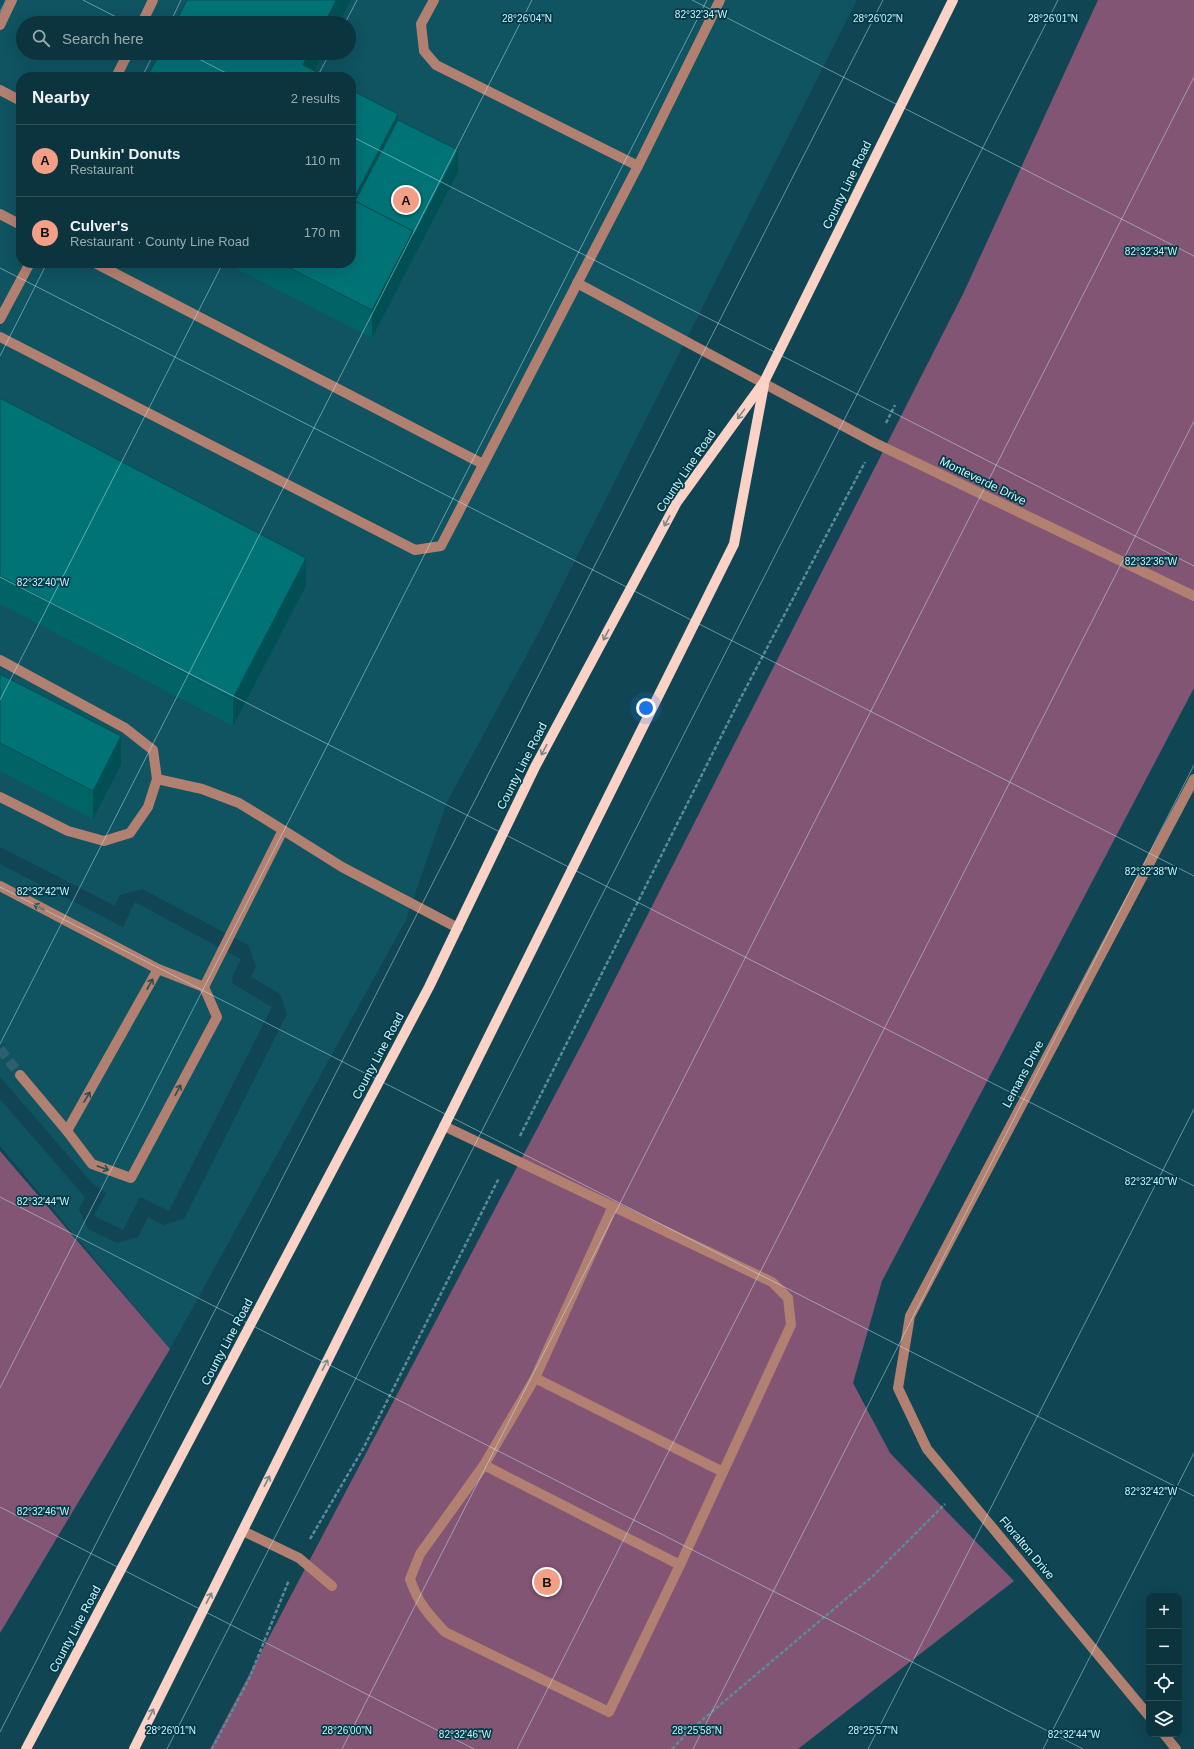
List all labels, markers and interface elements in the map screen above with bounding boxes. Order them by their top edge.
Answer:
text: 82°32'34"W [675,9,728,20]
text: 28°26'04"N [502,13,552,24]
text: 28°26'02"N [853,13,903,24]
text: 28°26'01"N [1028,13,1078,24]
search box [16,16,356,60]
icon: search [30,27,52,49]
text: Search here [62,30,144,47]
text: Nearby [32,88,90,107]
text: 2 results [291,91,340,106]
street label: County Line Road [820,139,874,231]
text: Dunkin' Donuts [70,145,180,162]
text: A [40,153,50,168]
text: 110 m [305,153,340,168]
text: Restaurant [70,162,134,177]
pin: A [393,185,419,215]
text: Culver's [70,217,129,234]
text: B [40,225,50,240]
text: 170 m [304,225,340,240]
text: Restaurant · County Line Road [70,234,249,249]
text: 82°32'34"W [1125,246,1178,257]
one-way arrow [737,408,745,419]
street label: County Line Road [653,427,719,515]
street label: Monteverde Drive [937,454,1029,508]
one-way arrow [663,515,671,527]
text: 82°32'36"W [1125,556,1178,567]
text: 82°32'40"W [17,577,70,588]
one-way arrow [601,629,609,641]
your location [636,698,656,718]
street label: County Line Road [494,720,550,812]
one-way arrow [540,743,547,755]
text: 82°32'38"W [1125,866,1178,877]
text: 82°32'42"W [17,886,70,897]
one-way arrow [33,902,45,910]
one-way arrow [147,978,155,990]
street label: County Line Road [349,1010,407,1102]
street label: Lemans Drive [999,1038,1047,1110]
one-way arrow [175,1084,182,1096]
one-way arrow [83,1091,91,1103]
one-way arrow [96,1165,109,1172]
text: 82°32'40"W [1125,1176,1178,1187]
text: 82°32'44"W [17,1196,70,1207]
street label: County Line Road [198,1296,256,1388]
one-way arrow [322,1359,329,1371]
one-way arrow [264,1476,271,1488]
text: 82°32'42"W [1125,1486,1178,1497]
text: 82°32'46"W [17,1506,70,1517]
street label: Floralton Drive [997,1514,1058,1583]
pin: B [534,1567,560,1597]
street label: County Line Road [46,1583,104,1675]
one-way arrow [206,1592,213,1604]
map controls [1146,1593,1182,1737]
button: + [1146,1593,1182,1629]
button: − [1146,1629,1182,1665]
button: locate [1146,1665,1182,1701]
button: layers [1146,1701,1182,1737]
one-way arrow [148,1708,155,1720]
text: 28°26'01"N [146,1725,196,1736]
text: 28°26'00"N [322,1725,372,1736]
text: 28°25'58"N [672,1725,722,1736]
text: 28°25'57"N [848,1725,898,1736]
text: 82°32'46"W [439,1729,492,1740]
text: 82°32'44"W [1048,1729,1101,1740]

